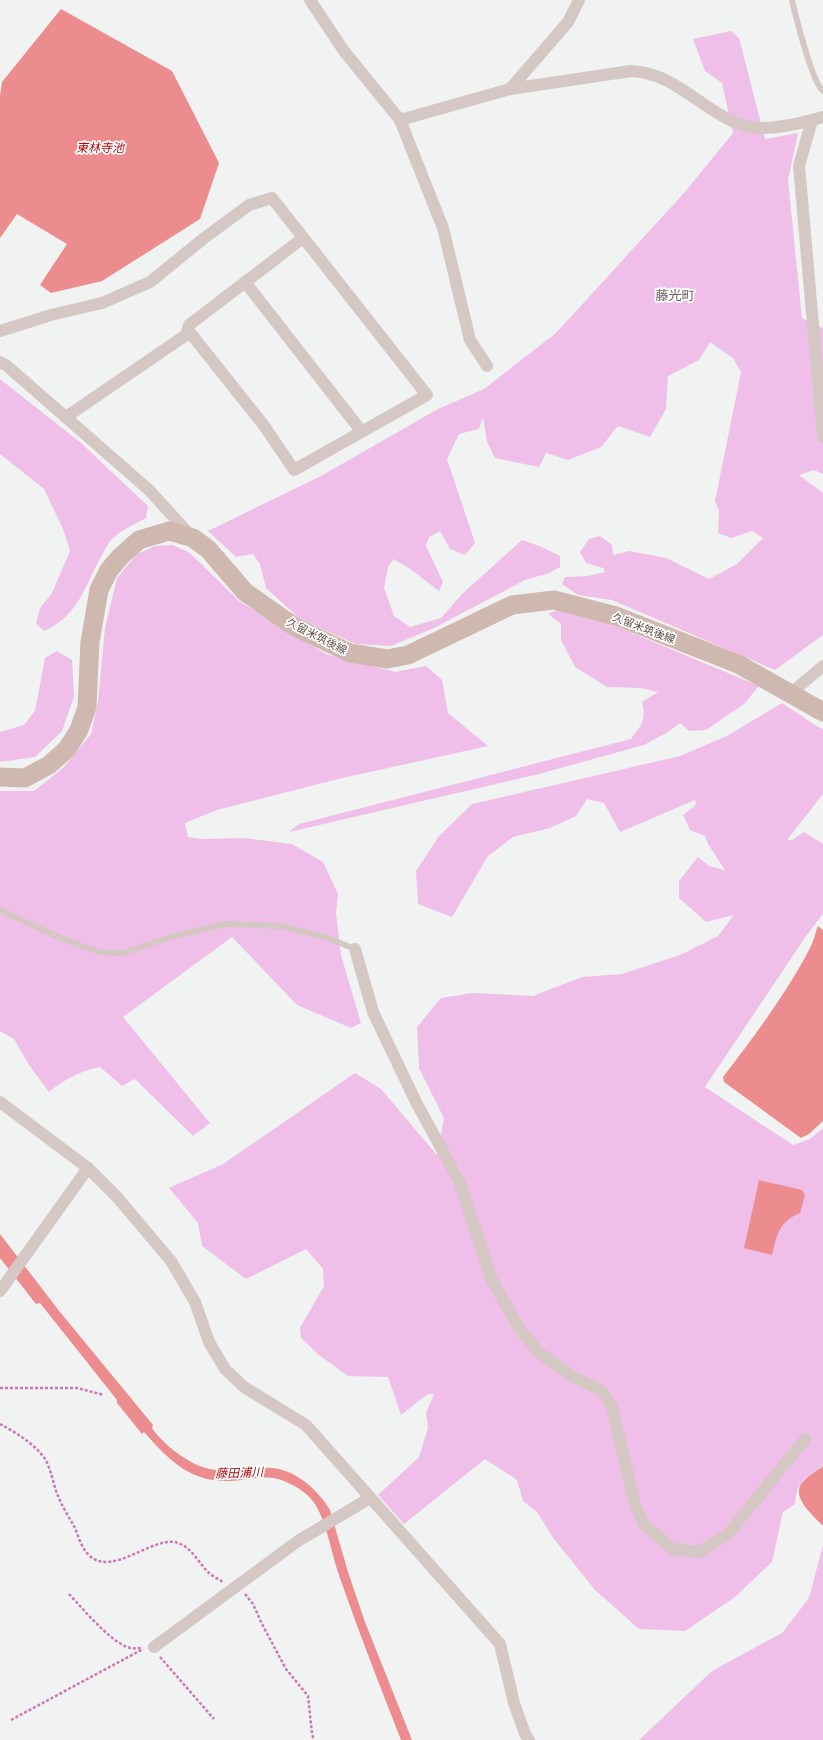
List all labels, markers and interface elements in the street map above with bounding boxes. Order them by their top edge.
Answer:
water label: 東林寺池 [76,141,125,155]
district label: 藤光町 [655,288,695,303]
street label: 久留米筑後線 [611,611,677,646]
street label: 久留米筑後線 [284,616,349,657]
water label: 藤田浦川 [215,1465,265,1481]

